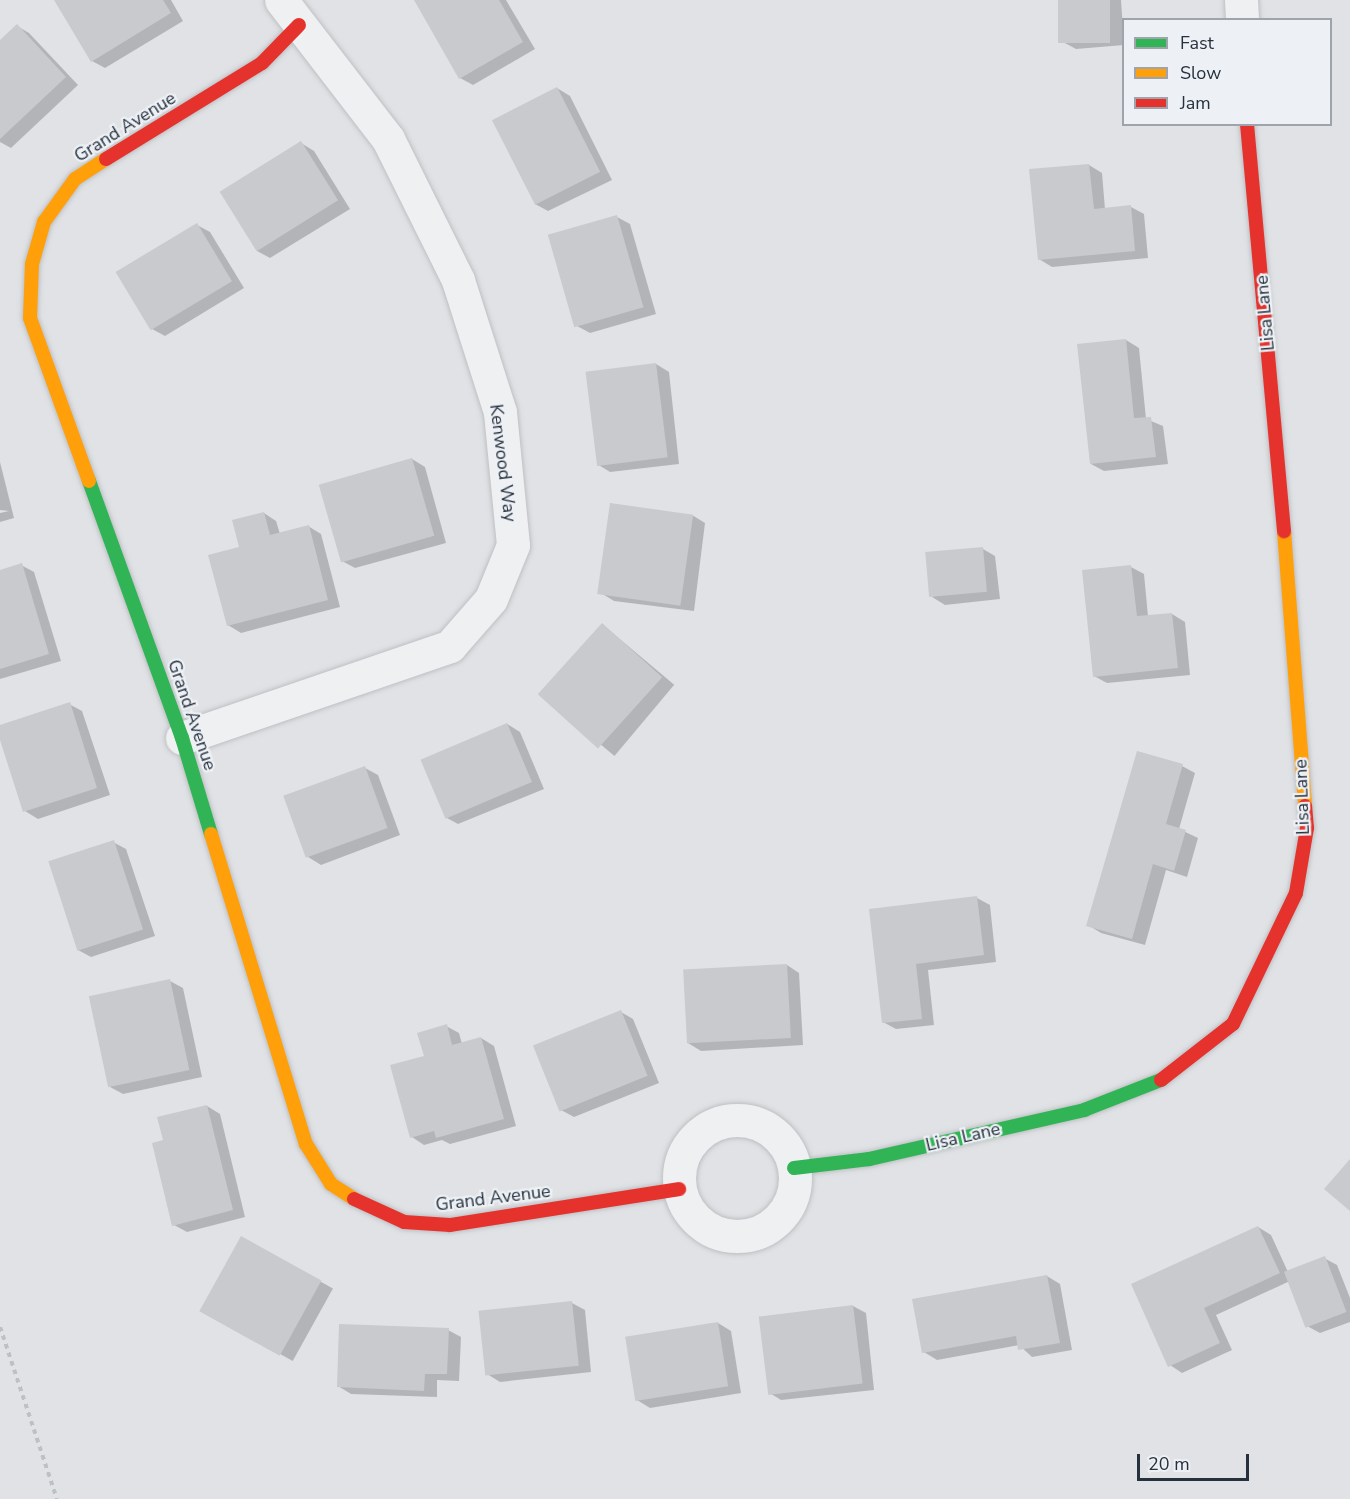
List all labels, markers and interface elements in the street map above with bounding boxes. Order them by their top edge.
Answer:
legend [1122,18,1332,126]
text: Fast [1180,31,1214,55]
text: Slow [1180,61,1221,85]
street label: Grand Avenue [70,87,180,167]
text: Jam [1180,91,1211,115]
street label: Lisa Lane [1251,274,1279,352]
street label: Kenwood Way [485,403,521,523]
street label: Grand Avenue [163,657,221,773]
street label: Lisa Lane [1290,759,1314,835]
street label: Lisa Lane [924,1118,1002,1156]
street label: Grand Avenue [434,1180,552,1216]
scale bar [1140,1442,1252,1480]
text: 20 m [1148,1452,1190,1476]

